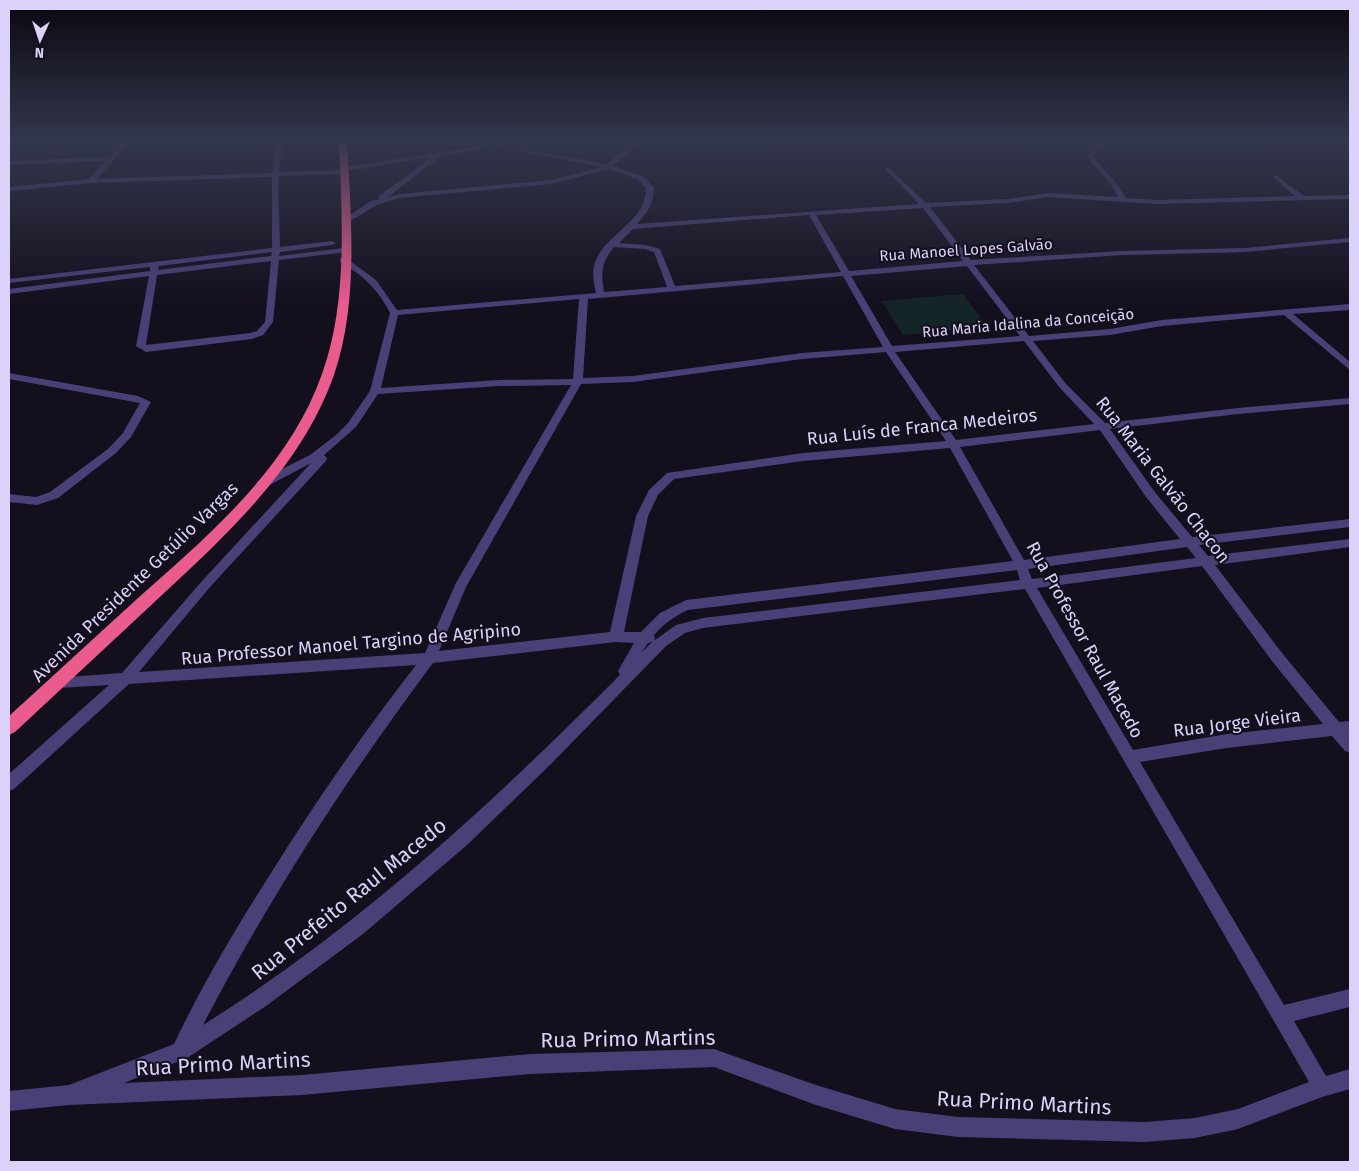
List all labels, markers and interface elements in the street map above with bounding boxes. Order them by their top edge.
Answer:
north arrow [15,15,65,65]
text: N [34,44,44,61]
street label: Rua Manoel Lopes Galvão [879,235,1053,265]
street label: Rua Maria Idalina da Conceição [921,305,1135,341]
street label: Rua Maria Galvão Chacon [1091,392,1235,568]
street label: Rua Luís de Franca Medeiros [806,404,1038,450]
street label: Avenida Presidente Getúlio Vargas [27,477,243,687]
street label: Rua Professor Raul Macedo [1022,538,1148,742]
street label: Rua Professor Manoel Targino de Agripino [180,618,522,670]
street label: Rua Jorge Vieira [1172,704,1302,742]
street label: Rua Prefeito Raul Macedo [246,812,452,986]
street label: Rua Primo Martins [540,1024,716,1054]
street label: Rua Primo Martins [135,1046,311,1082]
street label: Rua Primo Martins [936,1085,1112,1121]

